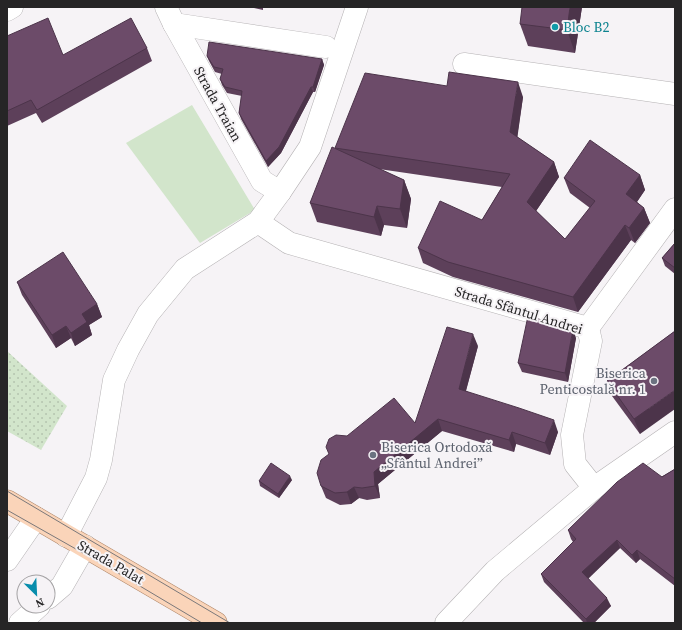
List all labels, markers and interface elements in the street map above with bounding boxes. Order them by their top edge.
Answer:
place label: Bloc B2 [563,17,609,37]
marker: Bloc B2 [550,22,560,32]
street label: Strada Traian [189,63,247,146]
street label: Strada Sfântul Andrei [453,281,585,339]
place label: Biserica Penticostală nr. 1 [539,363,647,399]
marker: Biserica Penticostală nr. 1 [649,376,659,386]
place label: Biserica Ortodoxă „Sfântul Andrei” [381,437,493,473]
marker: Biserica Ortodoxă „Sfântul Andrei” [368,450,378,460]
street label: Strada Palat [74,535,148,589]
north arrow [16,574,56,614]
text: N [33,594,47,611]

